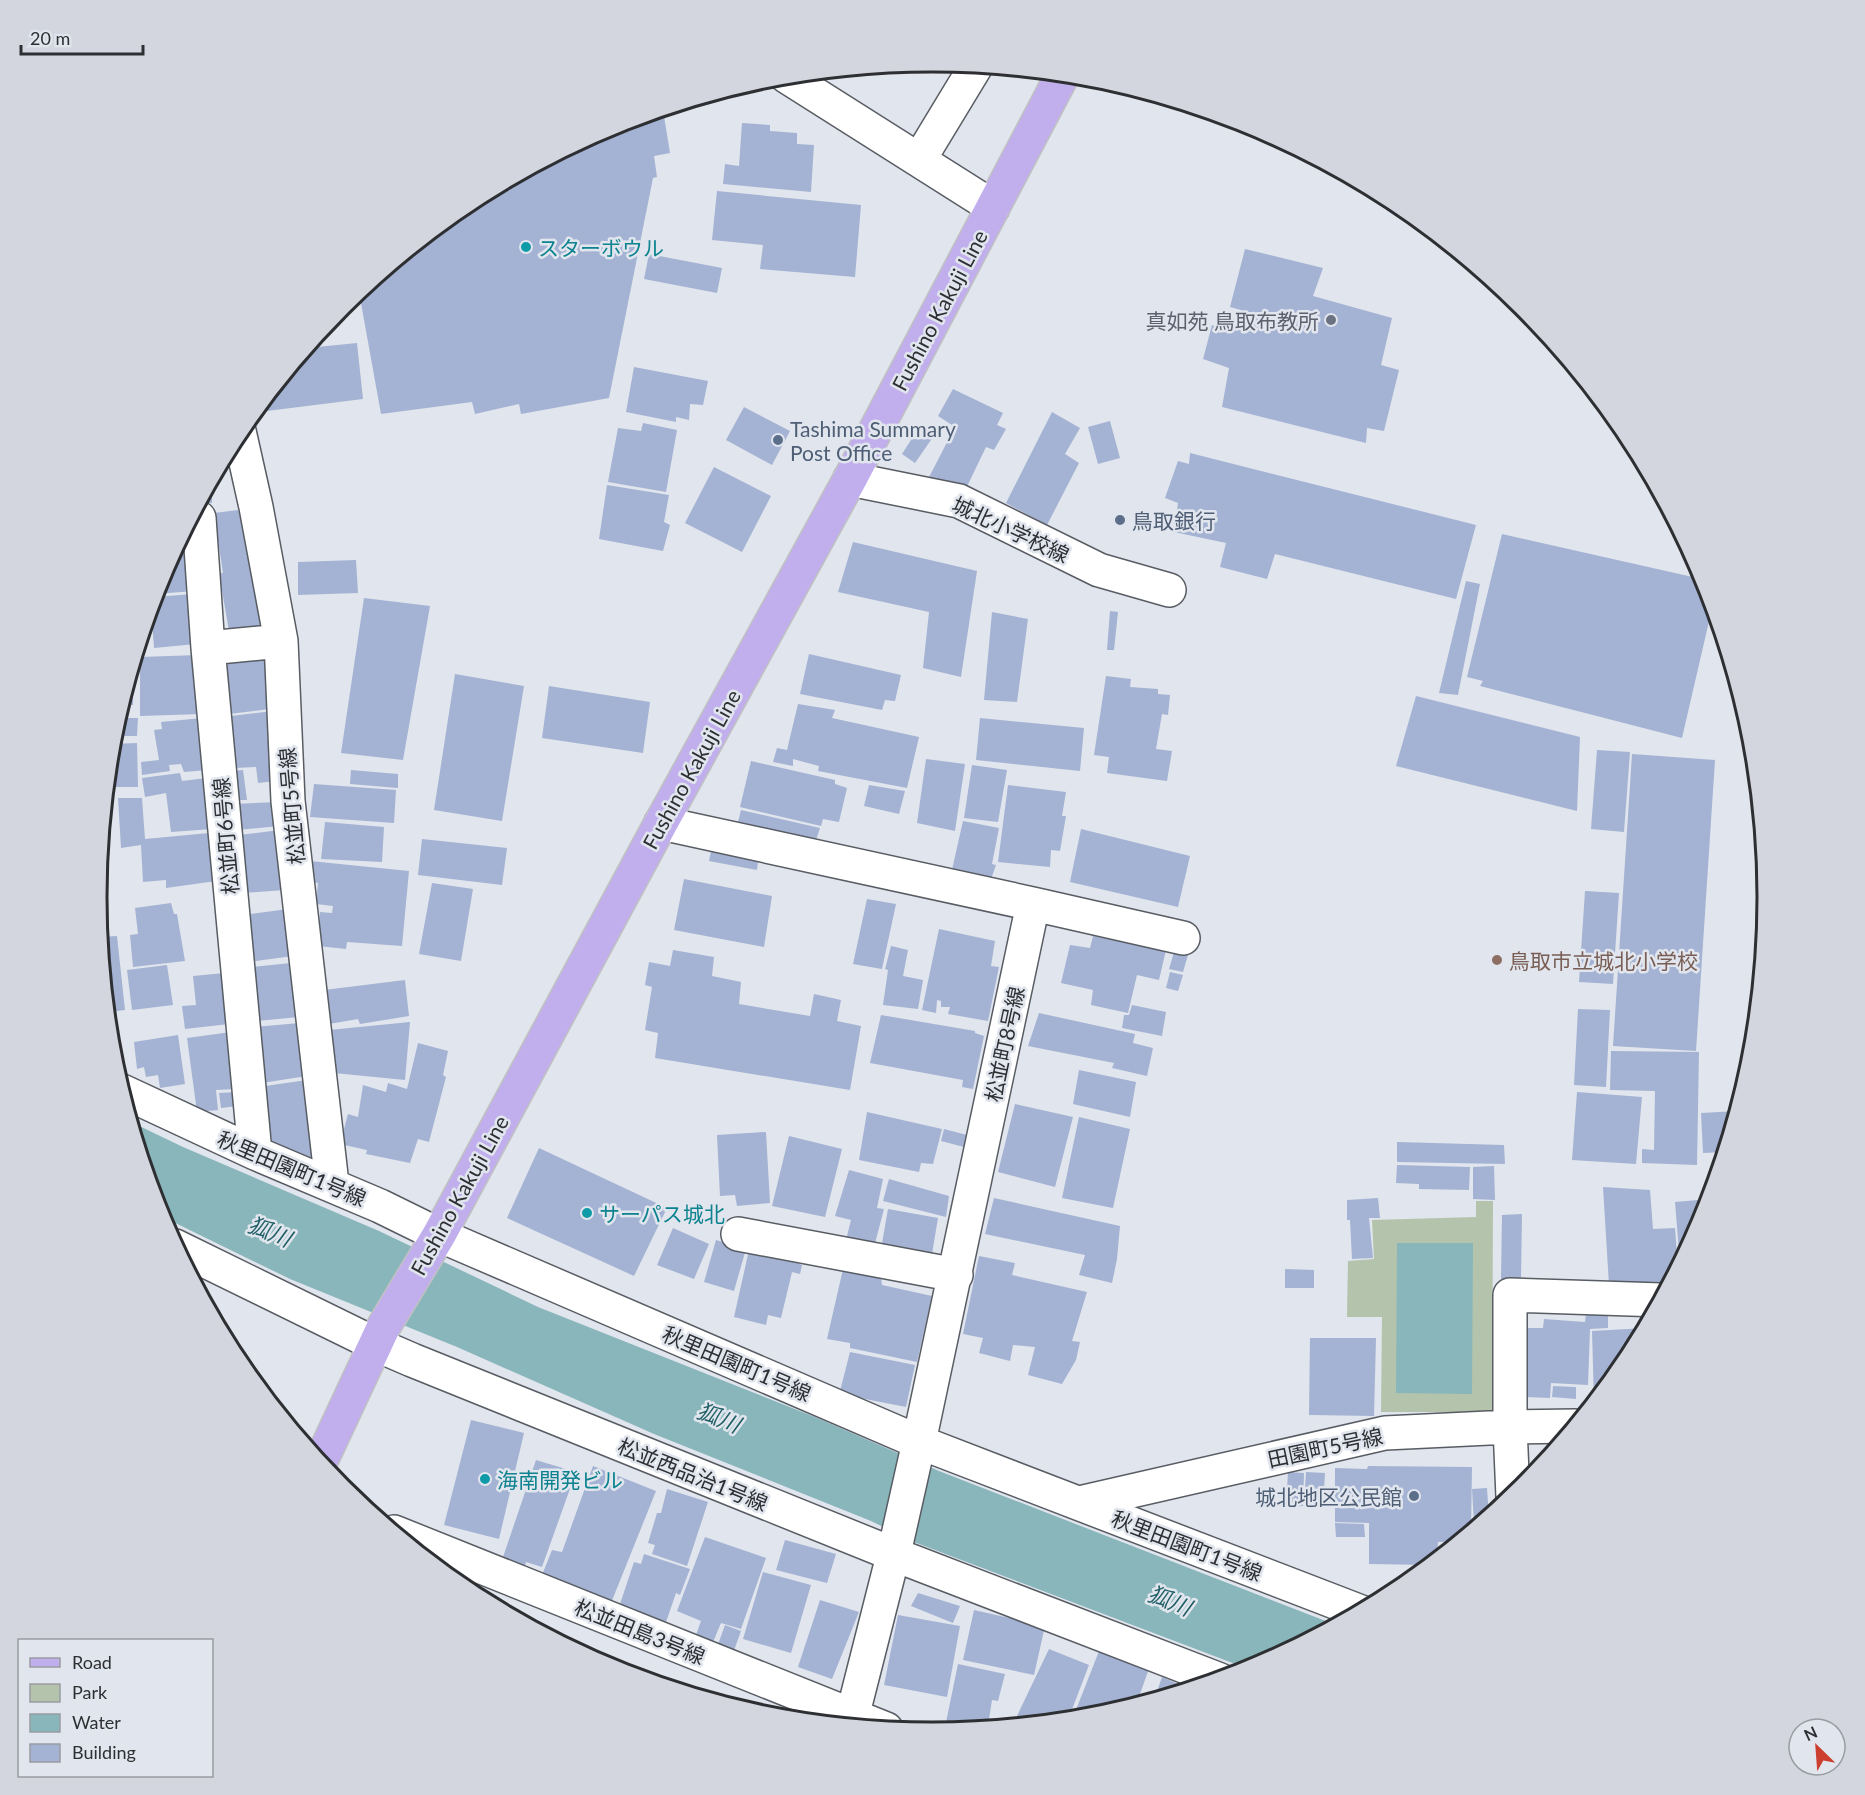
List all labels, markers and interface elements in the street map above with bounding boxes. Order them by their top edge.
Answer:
scale bar [21,18,142,56]
text: 20 m [30,27,70,49]
street label: Fushino Kakuji Line [886,225,992,395]
place label: スターボウル [538,235,664,260]
marker: スターボウル [519,240,533,254]
place label: 真如苑 鳥取布教所 [1146,308,1319,333]
marker: 真如苑 鳥取布教所 [1324,313,1338,327]
place label: Tashima Summary Post Office [790,416,956,465]
marker: Tashima Summary Post Office [771,433,785,447]
street label: 城北小学校線 [949,491,1073,567]
place label: 鳥取銀行 [1132,508,1216,533]
marker: 鳥取銀行 [1113,513,1127,527]
street label: Fushino Kakuji Line [637,685,745,853]
street label: 松並町5号線 [273,747,309,865]
street label: 松並町6号線 [207,777,243,895]
place label: 鳥取市立城北小学校 [1509,948,1698,973]
marker: 鳥取市立城北小学校 [1490,953,1504,967]
street label: 松並町8号線 [980,984,1028,1104]
street label: Fushino Kakuji Line [405,1111,513,1279]
street label: 秋里田園町1号線 [214,1125,370,1211]
place label: サーパス城北 [599,1201,725,1226]
marker: サーパス城北 [580,1206,594,1220]
water label: 狐川 [245,1210,297,1253]
street label: 秋里田園町1号線 [659,1320,815,1406]
water label: 狐川 [694,1396,746,1439]
street label: 田園町5号線 [1265,1423,1385,1471]
street label: 松並西品治1号線 [615,1433,771,1515]
place label: 海南開発ビル [497,1467,623,1492]
marker: 海南開発ビル [478,1472,492,1486]
place label: 城北地区公民館 [1255,1484,1402,1509]
marker: 城北地区公民館 [1407,1489,1421,1503]
street label: 秋里田園町1号線 [1108,1505,1266,1585]
water label: 狐川 [1145,1579,1197,1622]
street label: 松並田島3号線 [571,1594,709,1668]
legend [18,1639,213,1777]
text: Road [72,1651,112,1673]
text: Park [72,1681,108,1703]
text: Water [72,1711,121,1733]
north arrow [1787,1717,1847,1777]
text: N [1801,1722,1820,1744]
text: Building [72,1741,136,1763]

